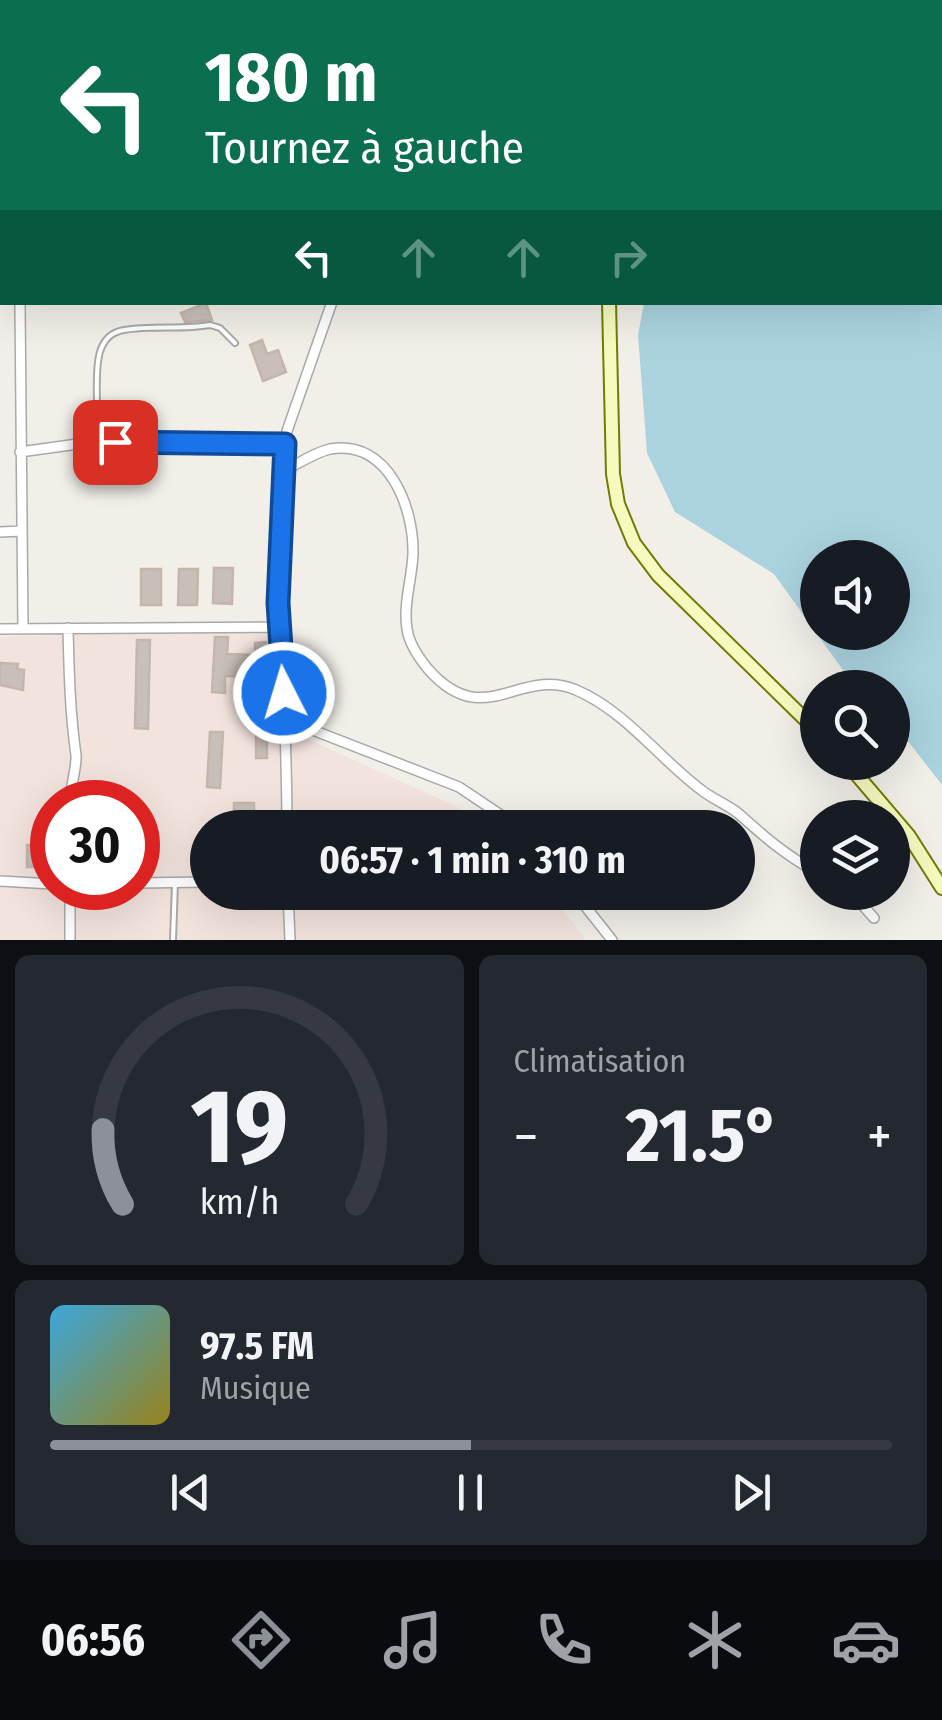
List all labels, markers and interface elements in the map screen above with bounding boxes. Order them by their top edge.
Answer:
text: 180 m [205,36,378,120]
icon: left [40,40,170,170]
text: Tournez à gauche [205,121,524,175]
icon: left [286,230,341,285]
icon: ahead [391,230,446,285]
icon: ahead [496,230,551,285]
icon: right [601,230,656,285]
pin [73,400,158,485]
icon: arrive [88,415,143,470]
map controls [800,540,910,910]
button: sound [800,540,910,650]
position arrow [232,641,336,745]
button: search [800,670,910,780]
speed limit sign: 30 [30,780,160,910]
button: layers [800,800,910,910]
text: 06:57 · 1 min · 310 m [319,837,626,883]
text: Climatisation [514,1042,686,1080]
text: 19 [190,1065,288,1190]
text: 21.5° [626,1091,780,1181]
text: − [514,1104,538,1170]
text: + [867,1104,892,1170]
text: km/h [199,1181,279,1223]
text: 97.5 FM [200,1323,314,1369]
text: Musique [200,1369,311,1407]
icon: previous [163,1465,218,1520]
icon: pause [443,1465,498,1520]
icon: next [724,1465,779,1520]
icon: directions [226,1605,296,1675]
icon: music [378,1605,448,1675]
icon: phone [529,1605,599,1675]
icon: climate [680,1605,750,1675]
icon: car [831,1605,901,1675]
text: 06:56 [41,1613,145,1667]

